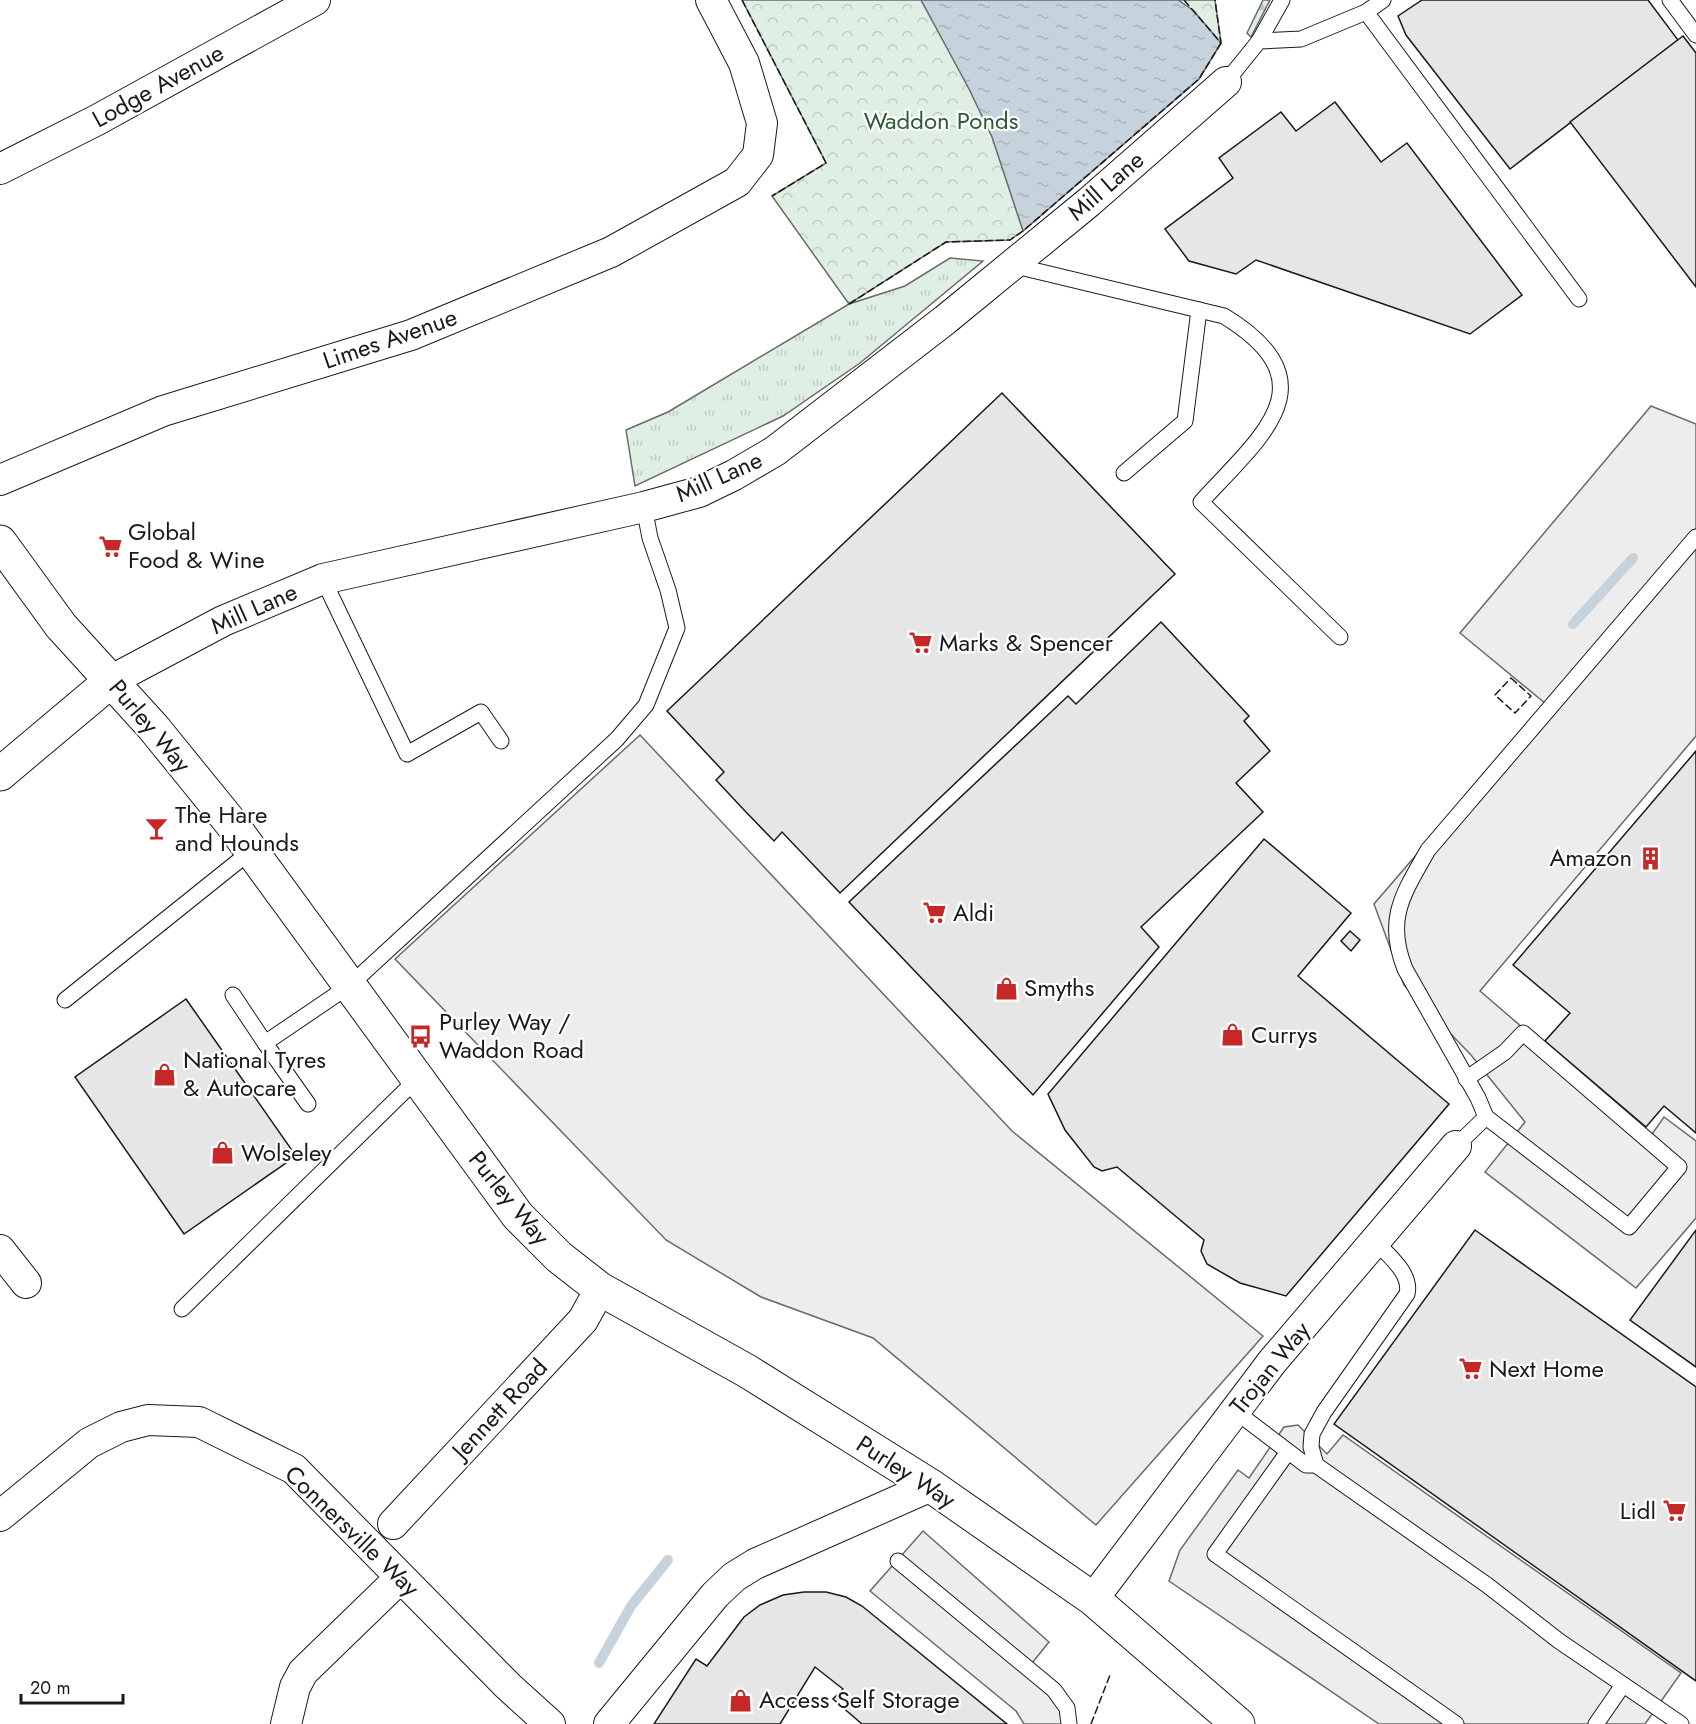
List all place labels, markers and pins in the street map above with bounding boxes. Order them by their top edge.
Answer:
place label: Global Food & Wine [128,514,265,577]
supermarket icon: Global Food & Wine [97,533,123,559]
place label: Marks & Spencer [939,625,1114,660]
supermarket icon: Marks & Spencer [908,630,934,656]
place label: The Hare and Hounds [175,797,299,860]
bar icon: The Hare and Hounds [144,816,170,842]
place label: Amazon [1550,840,1632,875]
building icon: Amazon [1637,845,1663,871]
place label: Aldi [953,895,994,930]
supermarket icon: Aldi [922,900,948,926]
place label: Smyths [1024,970,1094,1005]
shop icon: Smyths [993,975,1019,1001]
place label: Purley Way / Waddon Road [439,1004,584,1067]
place label: Currys [1251,1017,1317,1052]
shop icon: Currys [1220,1022,1246,1048]
bus stop icon: Purley Way / Waddon Road [408,1023,434,1049]
place label: National Tyres & Autocare [183,1042,326,1105]
shop icon: National Tyres & Autocare [152,1061,178,1087]
place label: Wolseley [241,1135,332,1170]
shop icon: Wolseley [210,1140,236,1166]
place label: Next Home [1489,1351,1604,1386]
supermarket icon: Next Home [1458,1356,1484,1382]
place label: Lidl [1620,1493,1656,1528]
supermarket icon: Lidl [1661,1498,1687,1524]
place label: Access Self Storage [759,1682,960,1717]
shop icon: Access Self Storage [728,1687,754,1713]

